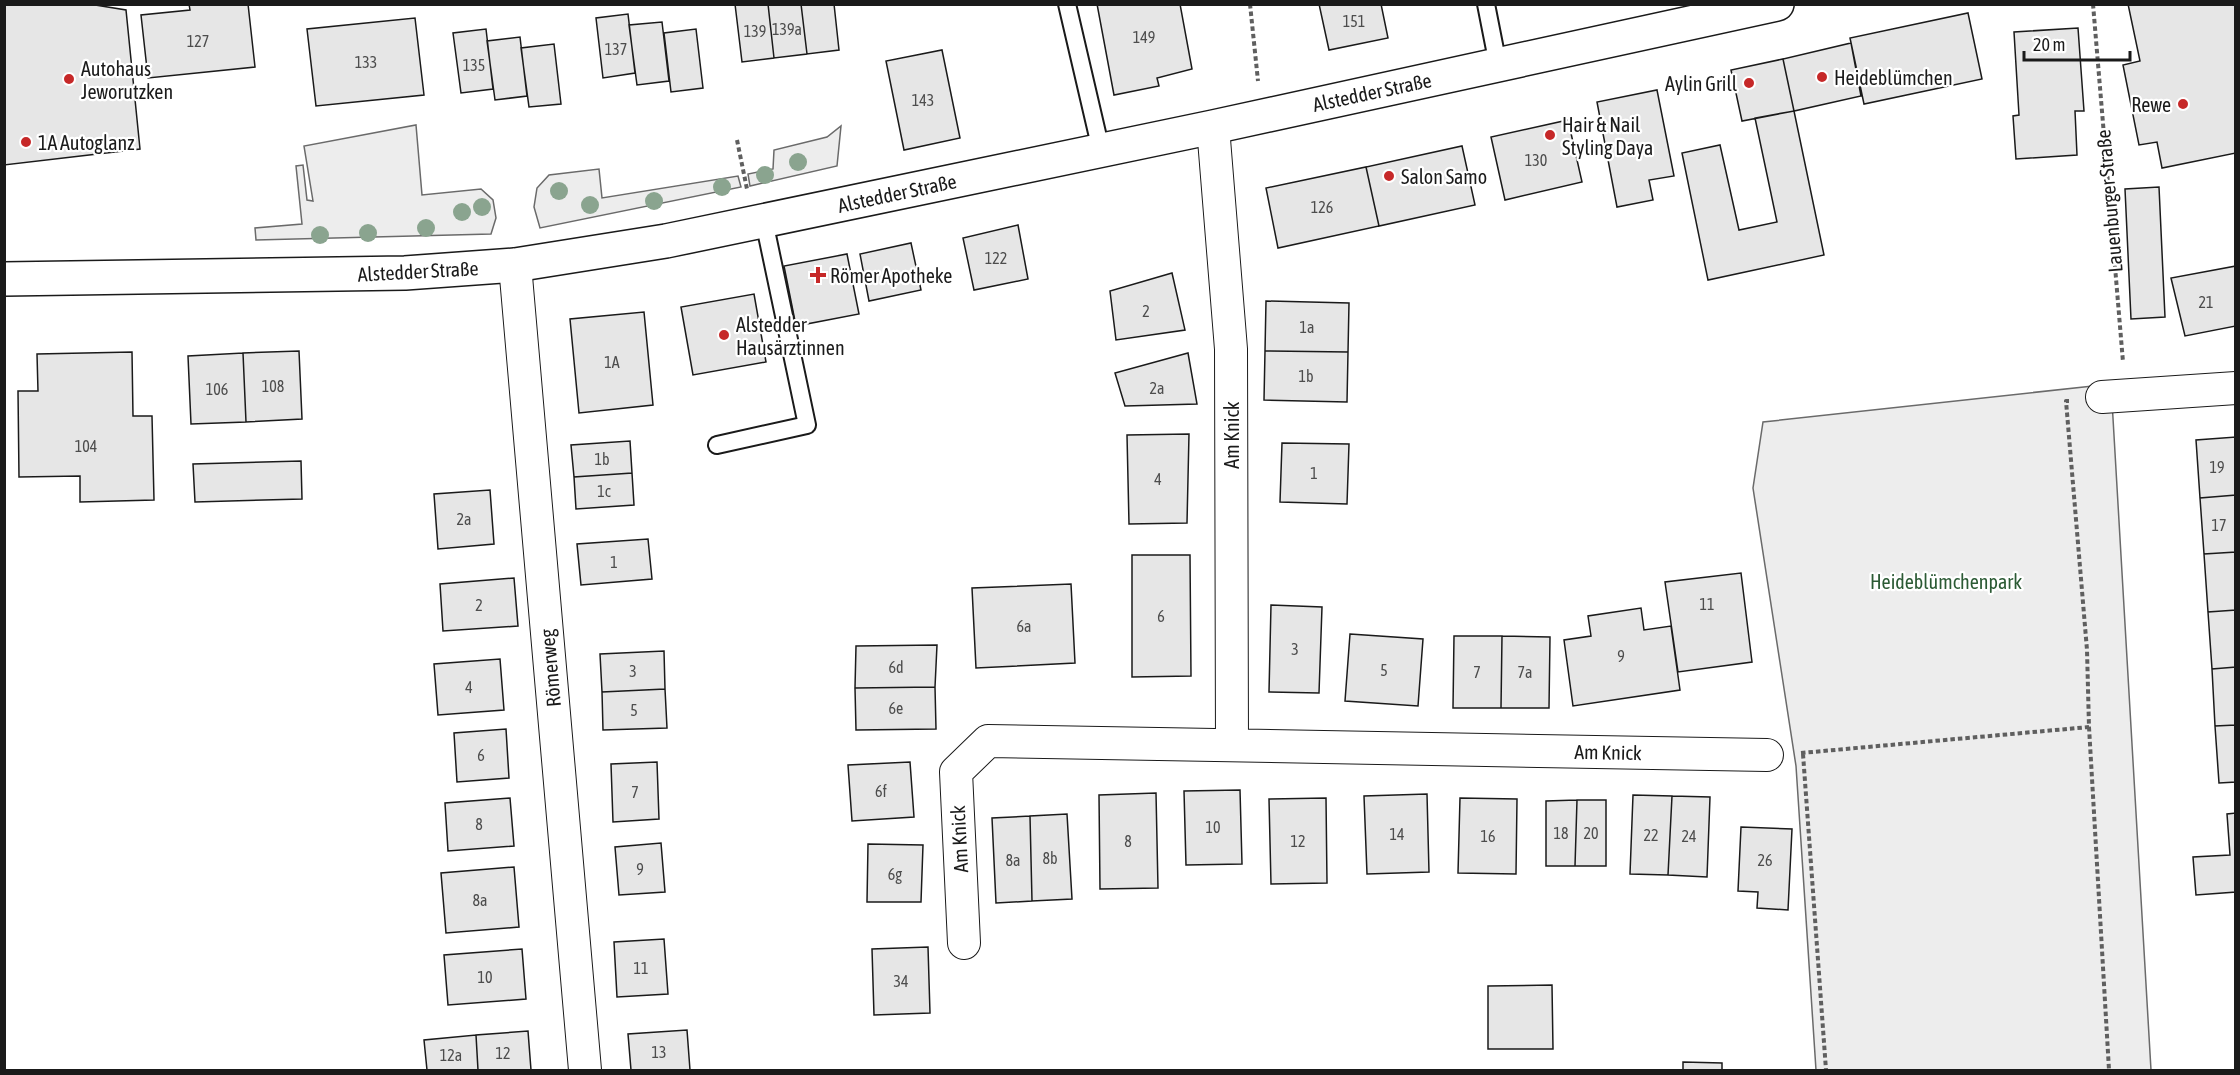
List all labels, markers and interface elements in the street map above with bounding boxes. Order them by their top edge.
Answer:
house number: 151 [1343,12,1365,30]
house number: 139a [772,20,802,38]
house number: 139 [744,22,766,40]
scale bar [2024,24,2130,62]
house number: 149 [1133,28,1155,46]
house number: 127 [187,32,209,50]
text: 20 m [2033,34,2065,55]
house number: 137 [605,40,627,58]
house number: 133 [355,53,377,71]
house number: 135 [463,56,485,74]
place label: Autohaus Jeworutzken [81,57,173,103]
place label: Heideblümchen [1834,66,1953,89]
street label: Alstedder Straße [1311,68,1433,116]
marker: Heideblümchen [1815,70,1829,84]
marker: Autohaus Jeworutzken [62,72,76,86]
place label: Aylin Grill [1665,72,1738,95]
marker: Aylin Grill [1742,76,1756,90]
house number: 143 [912,91,934,109]
place label: Rewe [2131,93,2171,116]
marker: Rewe [2176,97,2190,111]
place label: Hair & Nail Styling Daya [1562,113,1653,159]
marker: Hair & Nail Styling Daya [1543,128,1557,142]
street label: Lauenburger Straße [2091,129,2127,273]
place label: 1A Autoglanz [38,131,134,154]
marker: 1A Autoglanz [19,135,33,149]
house number: 130 [1525,151,1547,169]
place label: Salon Samo [1401,165,1487,188]
street label: Alstedder Straße [836,169,958,217]
marker: Salon Samo [1382,169,1396,183]
house number: 126 [1311,198,1333,216]
house number: 122 [985,249,1007,267]
street label: Alstedder Straße [357,256,479,286]
place label: Römer Apotheke [830,264,952,287]
marker: Römer Apotheke [811,268,825,282]
house number: 21 [2198,293,2214,311]
house number: 2 [1142,302,1150,320]
place label: Alstedder Hausärztinnen [736,313,845,359]
house number: 1a [1300,318,1314,336]
marker: Alstedder Hausärztinnen [717,328,731,342]
house number: 1A [604,353,620,371]
house number: 1b [1298,367,1314,385]
house number: 108 [262,377,284,395]
house number: 2a [1150,379,1164,397]
house number: 106 [206,380,228,398]
street label: Am Knick [1220,401,1243,469]
house number: 104 [75,437,97,455]
house number: 1b [594,450,610,468]
house number: 19 [2209,458,2225,476]
house number: 1 [1310,464,1318,482]
house number: 4 [1154,470,1162,488]
house number: 1c [597,482,611,500]
house number: 2a [457,510,471,528]
house number: 17 [2211,516,2227,534]
house number: 1 [610,553,618,571]
park label: Heideblümchenpark [1870,570,2022,593]
house number: 11 [1699,595,1715,613]
house number: 2 [475,596,483,614]
house number: 6 [1157,607,1165,625]
house number: 6a [1017,617,1031,635]
street label: Römerweg [535,628,565,708]
house number: 3 [1291,640,1299,658]
house number: 9 [1617,647,1625,665]
house number: 6d [888,658,904,676]
house number: 5 [1380,661,1388,679]
house number: 3 [629,662,637,680]
house number: 7 [1473,663,1481,681]
house number: 7a [1518,663,1532,681]
house number: 4 [465,678,473,696]
house number: 6e [889,699,903,717]
house number: 5 [630,701,638,719]
street label: Am Knick [1574,740,1642,764]
house number: 6 [477,746,485,764]
house number: 6f [875,782,888,800]
house number: 7 [631,783,639,801]
street label: Am Knick [946,805,972,873]
house number: 8 [475,815,483,833]
house number: 10 [1205,818,1221,836]
house number: 18 [1553,824,1569,842]
house number: 20 [1583,824,1599,842]
house number: 14 [1389,825,1405,843]
house number: 22 [1643,826,1659,844]
house number: 16 [1480,827,1496,845]
house number: 24 [1681,827,1697,845]
house number: 8 [1124,832,1132,850]
house number: 12 [1290,832,1306,850]
house number: 8b [1042,849,1058,867]
house number: 8a [1006,851,1020,869]
house number: 26 [1757,851,1773,869]
house number: 9 [636,860,644,878]
house number: 6g [888,865,902,884]
house number: 8a [473,891,487,909]
house number: 11 [633,959,649,977]
house number: 10 [477,968,493,986]
house number: 34 [893,972,909,990]
house number: 13 [651,1043,667,1061]
house number: 12 [495,1044,511,1062]
house number: 12a [440,1046,462,1064]

